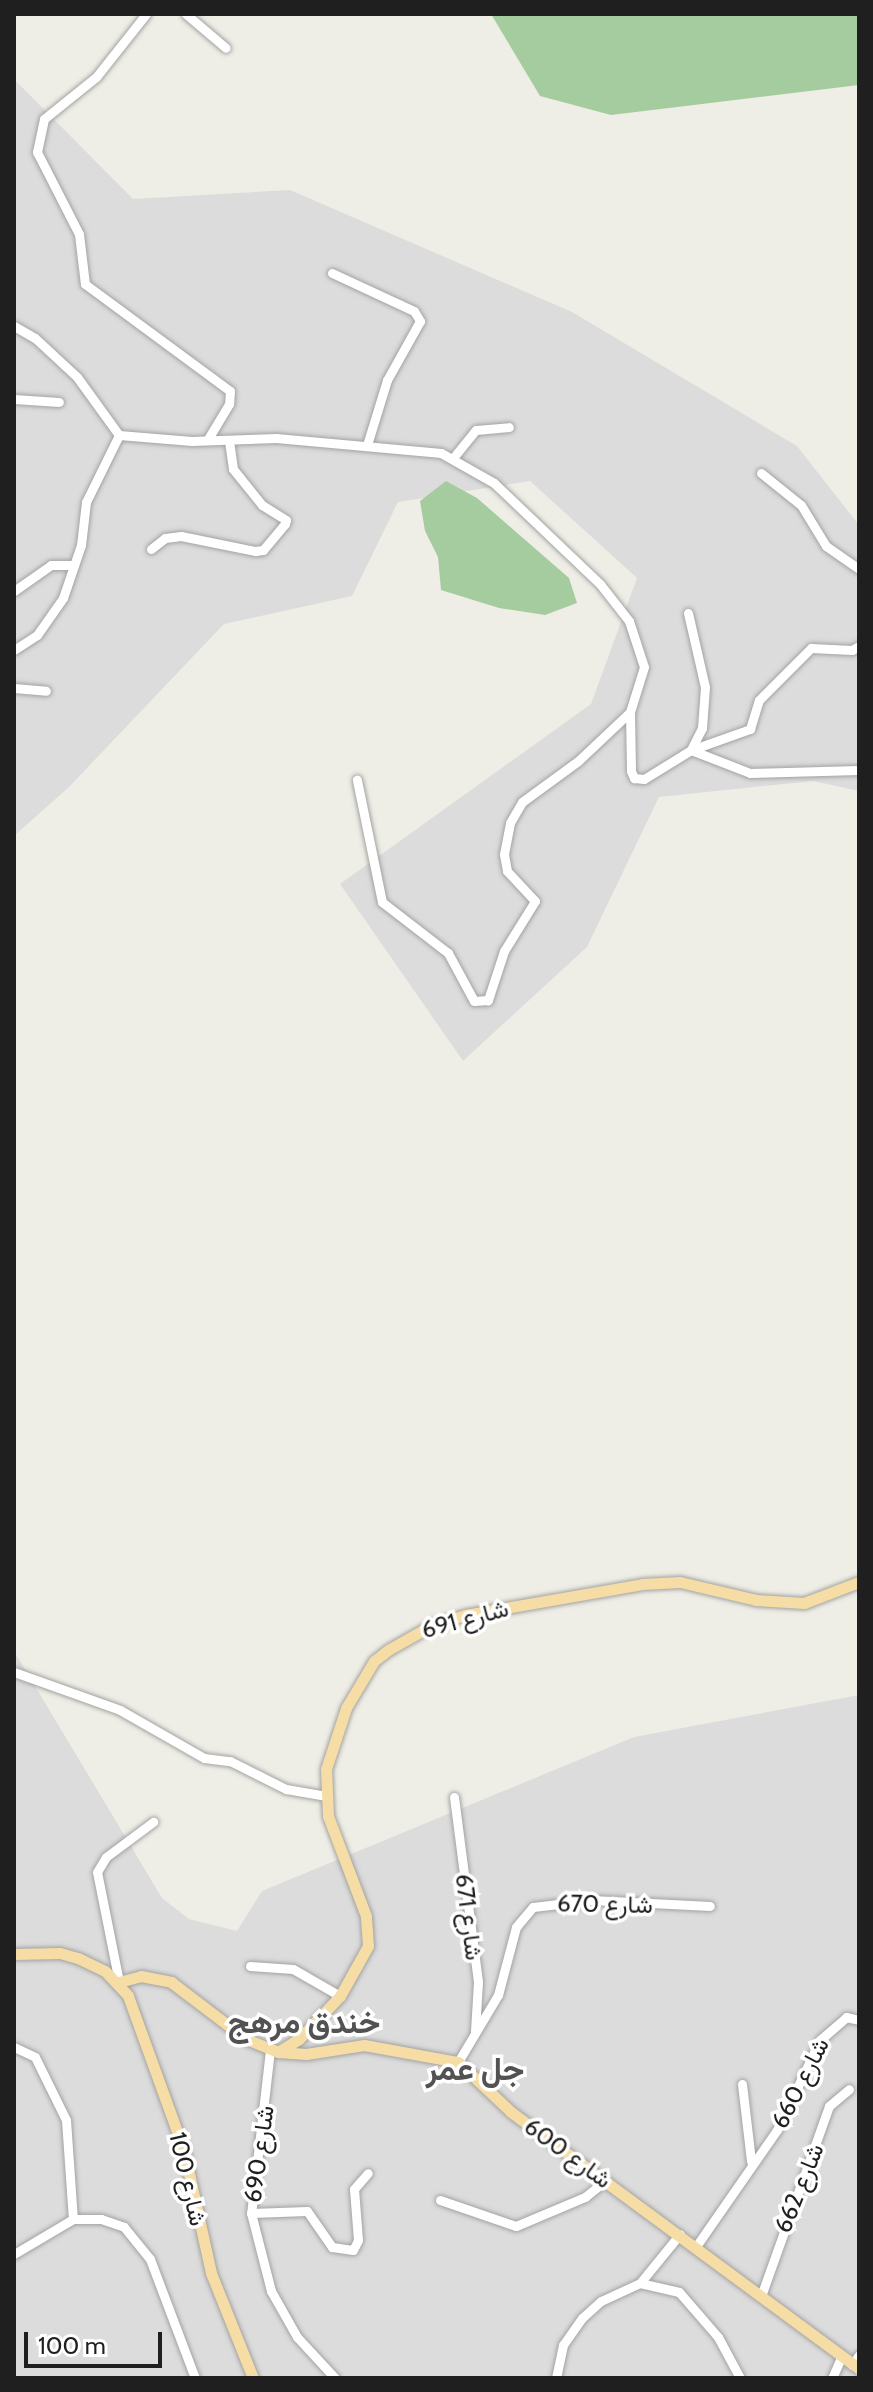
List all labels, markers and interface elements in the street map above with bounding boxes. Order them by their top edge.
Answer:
street label: شارع 691 [418,1594,512,1644]
street label: شارع 671 [449,1872,489,1962]
street label: شارع 670 [557,1889,653,1919]
district label: خندق مرهج [228,2003,380,2041]
street label: شارع 660 [765,2033,835,2133]
district label: جل عمر [426,2050,524,2088]
street label: شارع 690 [238,2104,280,2204]
street label: شارع 600 [519,2112,617,2194]
street label: شارع 100 [163,2129,213,2229]
street label: شارع 662 [768,2139,830,2237]
scale bar [28,2316,166,2366]
text: 100 m [38,2331,106,2360]

